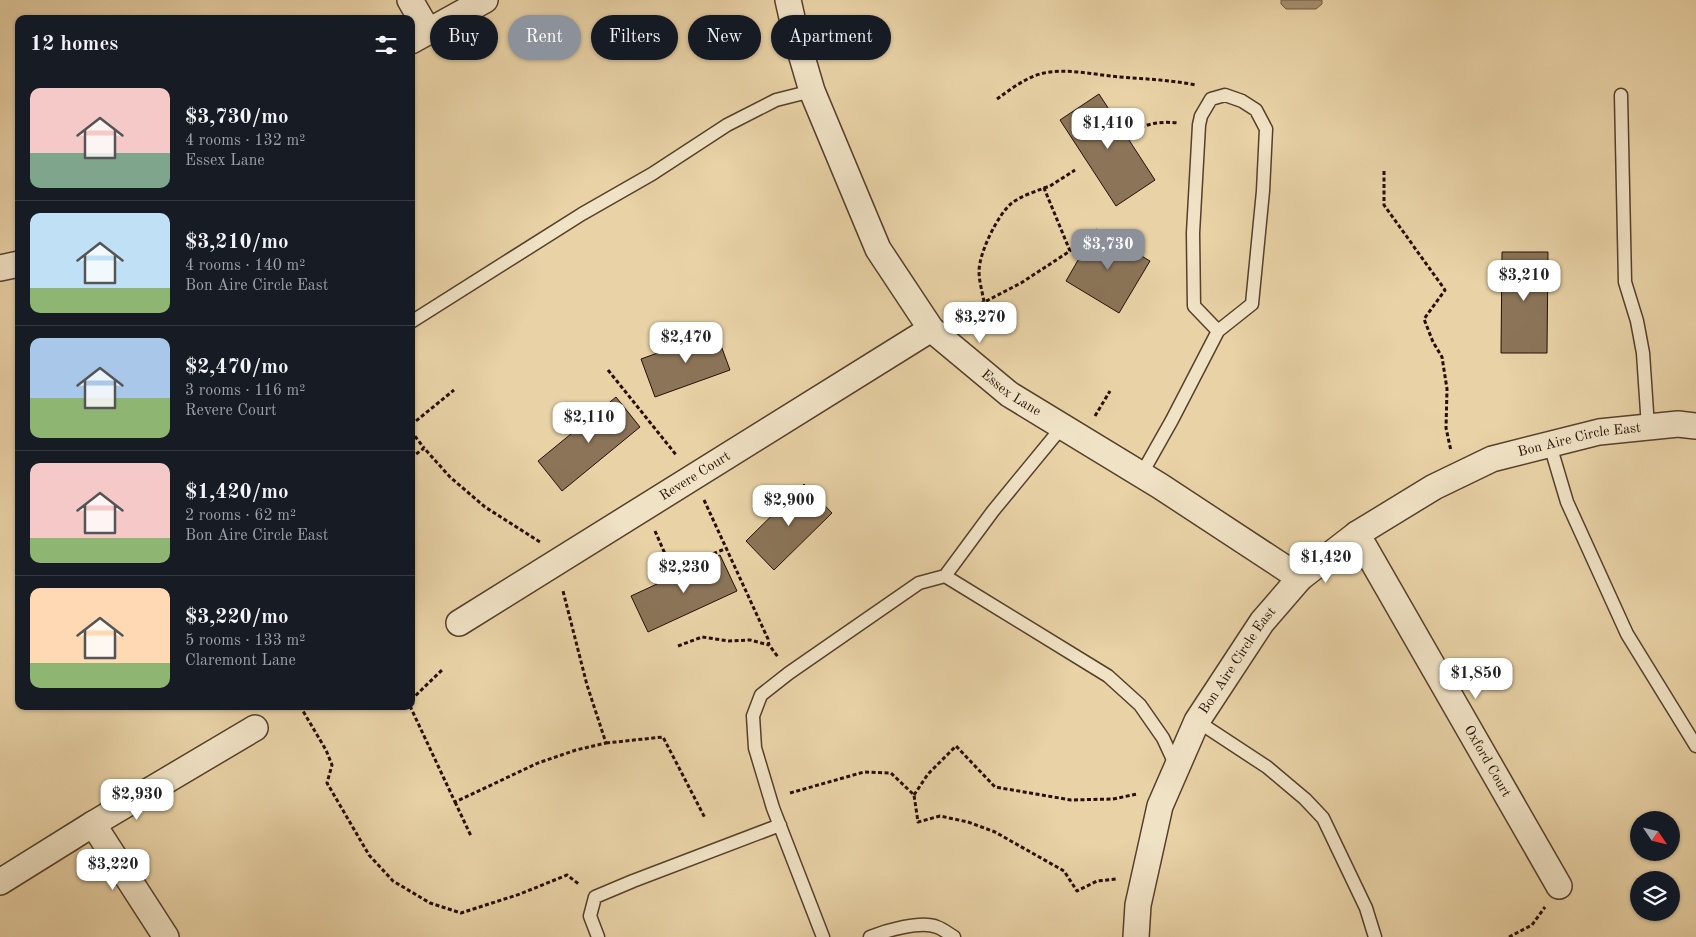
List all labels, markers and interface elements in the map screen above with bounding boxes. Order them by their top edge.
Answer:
chip: Buy [430,15,498,60]
chip: Rent [508,15,581,60]
chip: Filters [591,15,678,60]
chip: New [688,15,761,60]
chip: Apartment [771,15,891,60]
icon: filters [372,31,400,59]
text: 12 homes [30,34,118,55]
text: $3,730/mo [185,107,289,128]
icon: home [70,108,130,168]
pin: $1,410 [1067,108,1149,150]
text: $1,410 [1083,116,1133,132]
text: 4 rooms · 132 m² [185,133,305,149]
text: Essex Lane [185,153,265,169]
pin: $3,730 [1067,228,1149,271]
text: $3,210/mo [185,232,289,253]
icon: home [70,233,130,293]
text: $3,730 [1083,237,1133,253]
text: 4 rooms · 140 m² [185,258,305,274]
pin: $3,210 [1483,260,1565,302]
text: $3,210 [1499,268,1549,284]
text: Bon Aire Circle East [185,278,328,294]
pin: $3,270 [939,302,1021,344]
text: $3,270 [955,310,1005,326]
pin: $2,470 [645,322,727,364]
text: $2,470 [661,330,711,346]
text: $2,470/mo [185,357,289,378]
icon: home [70,358,130,418]
street label: Essex Lane [979,367,1043,419]
text: 3 rooms · 116 m² [185,383,305,399]
pin: $2,110 [548,402,630,444]
text: Revere Court [185,403,277,419]
text: $2,110 [564,410,614,426]
street label: Bon Aire Circle East [1516,421,1642,459]
street label: Revere Court [657,449,733,503]
text: $1,420/mo [185,482,289,503]
icon: home [70,483,130,543]
pin: $2,900 [748,484,830,527]
text: $2,900 [764,493,814,509]
text: 2 rooms · 62 m² [185,508,296,524]
text: Bon Aire Circle East [185,528,328,544]
pin: $1,420 [1285,542,1367,584]
text: $1,420 [1301,550,1351,566]
pin: $2,230 [643,552,725,594]
text: $2,230 [659,560,709,576]
street label: Bon Aire Circle East [1197,604,1279,716]
text: $3,220/mo [185,607,289,628]
icon: home [70,608,130,668]
text: 5 rooms · 133 m² [185,633,305,649]
text: Claremont Lane [185,653,296,669]
pin: $1,850 [1435,658,1517,700]
text: $1,850 [1451,666,1501,682]
street label: Oxford Court [1461,723,1513,800]
pin: $2,930 [96,778,178,821]
text: $2,930 [112,787,162,803]
north arrow [1630,811,1680,861]
map controls [1630,811,1680,921]
pin: $3,220 [72,848,154,891]
text: $3,220 [88,857,138,873]
button: layers [1630,871,1680,921]

